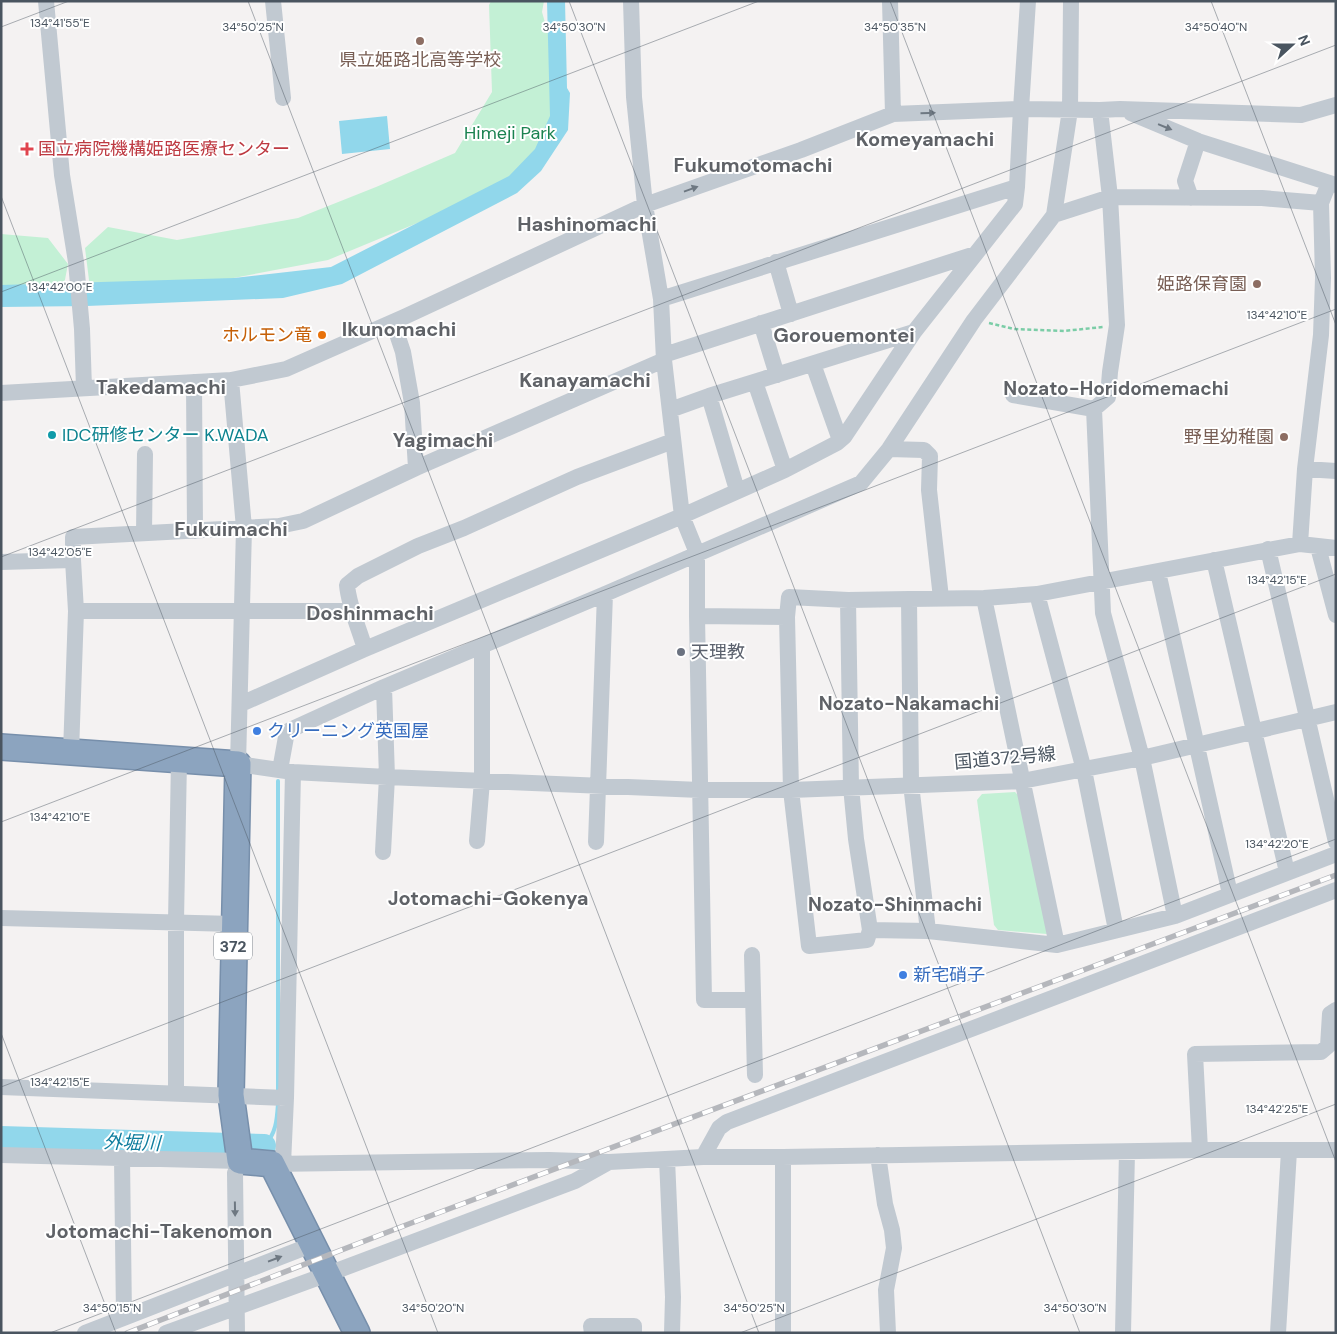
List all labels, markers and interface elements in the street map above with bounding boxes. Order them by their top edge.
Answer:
text: 134°41'55"E [30,15,90,31]
text: 34°50'25"N [222,19,284,35]
text: 34°50'30"N [542,19,606,35]
text: 34°50'35"N [864,19,926,35]
text: 34°50'40"N [1185,19,1247,35]
north arrow [1267,20,1317,70]
text: N [1294,32,1314,48]
marker: 県立姫路北高等学校 [414,35,426,47]
place label: 県立姫路北高等学校 [339,48,501,72]
one-way arrow [920,108,936,116]
park label: Himeji Park [464,121,556,145]
one-way arrow [1158,124,1172,132]
district label: Komeyamachi [856,126,994,152]
place label: 国立病院機構姫路医療センター [38,137,290,161]
marker: 国立病院機構姫路医療センター [20,142,34,156]
district label: Fukumotomachi [673,152,833,178]
one-way arrow [684,185,699,192]
district label: Hashinomachi [517,211,657,237]
place label: 姫路保育園 [1157,272,1247,296]
marker: 姫路保育園 [1251,278,1263,290]
text: 134°42'00"E [27,279,93,295]
text: 134°42'10"E [1247,307,1307,323]
district label: Ikunomachi [342,316,456,342]
district label: Gorouemontei [773,322,915,348]
place label: ホルモン竜 [222,323,312,347]
marker: ホルモン竜 [316,329,328,341]
district label: Kanayamachi [519,367,651,393]
district label: Takedamachi [96,374,226,400]
district label: Nozato-Horidomemachi [1003,376,1229,401]
place label: IDC研修センター K.WADA [62,423,269,447]
place label: 野里幼稚園 [1184,425,1274,449]
district label: Yagimachi [393,427,493,453]
marker: IDC研修センター K.WADA [46,429,58,441]
marker: 野里幼稚園 [1278,431,1290,443]
district label: Fukuimachi [174,516,288,542]
text: 134°42'05"E [28,544,92,560]
text: 134°42'15"E [1247,572,1307,588]
district label: Doshinmachi [306,600,434,626]
place label: 天理教 [691,640,745,664]
marker: 天理教 [675,646,687,658]
district label: Nozato-Nakamachi [819,691,999,716]
place label: クリーニング英国屋 [267,719,429,743]
marker: クリーニング英国屋 [251,725,263,737]
street label: 国道372号線 [953,742,1057,774]
text: 134°42'10"E [30,809,90,825]
text: 134°42'20"E [1245,836,1309,852]
district label: Jotomachi-Gokenya [388,885,588,911]
district label: Nozato-Shinmachi [808,892,982,917]
road number: 372 [214,932,252,959]
place label: 新宅硝子 [913,963,985,987]
marker: 新宅硝子 [897,969,909,981]
text: 134°42'15"E [30,1074,90,1090]
text: 134°42'25"E [1246,1101,1309,1117]
water label: 外堀川 [103,1129,163,1156]
one-way arrow [231,1201,239,1217]
district label: Jotomachi-Takenomon [46,1218,272,1244]
one-way arrow [268,1255,283,1263]
text: 34°50'15"N [83,1300,141,1316]
text: 34°50'20"N [402,1300,464,1316]
text: 34°50'25"N [723,1300,785,1316]
text: 34°50'30"N [1043,1300,1107,1316]

